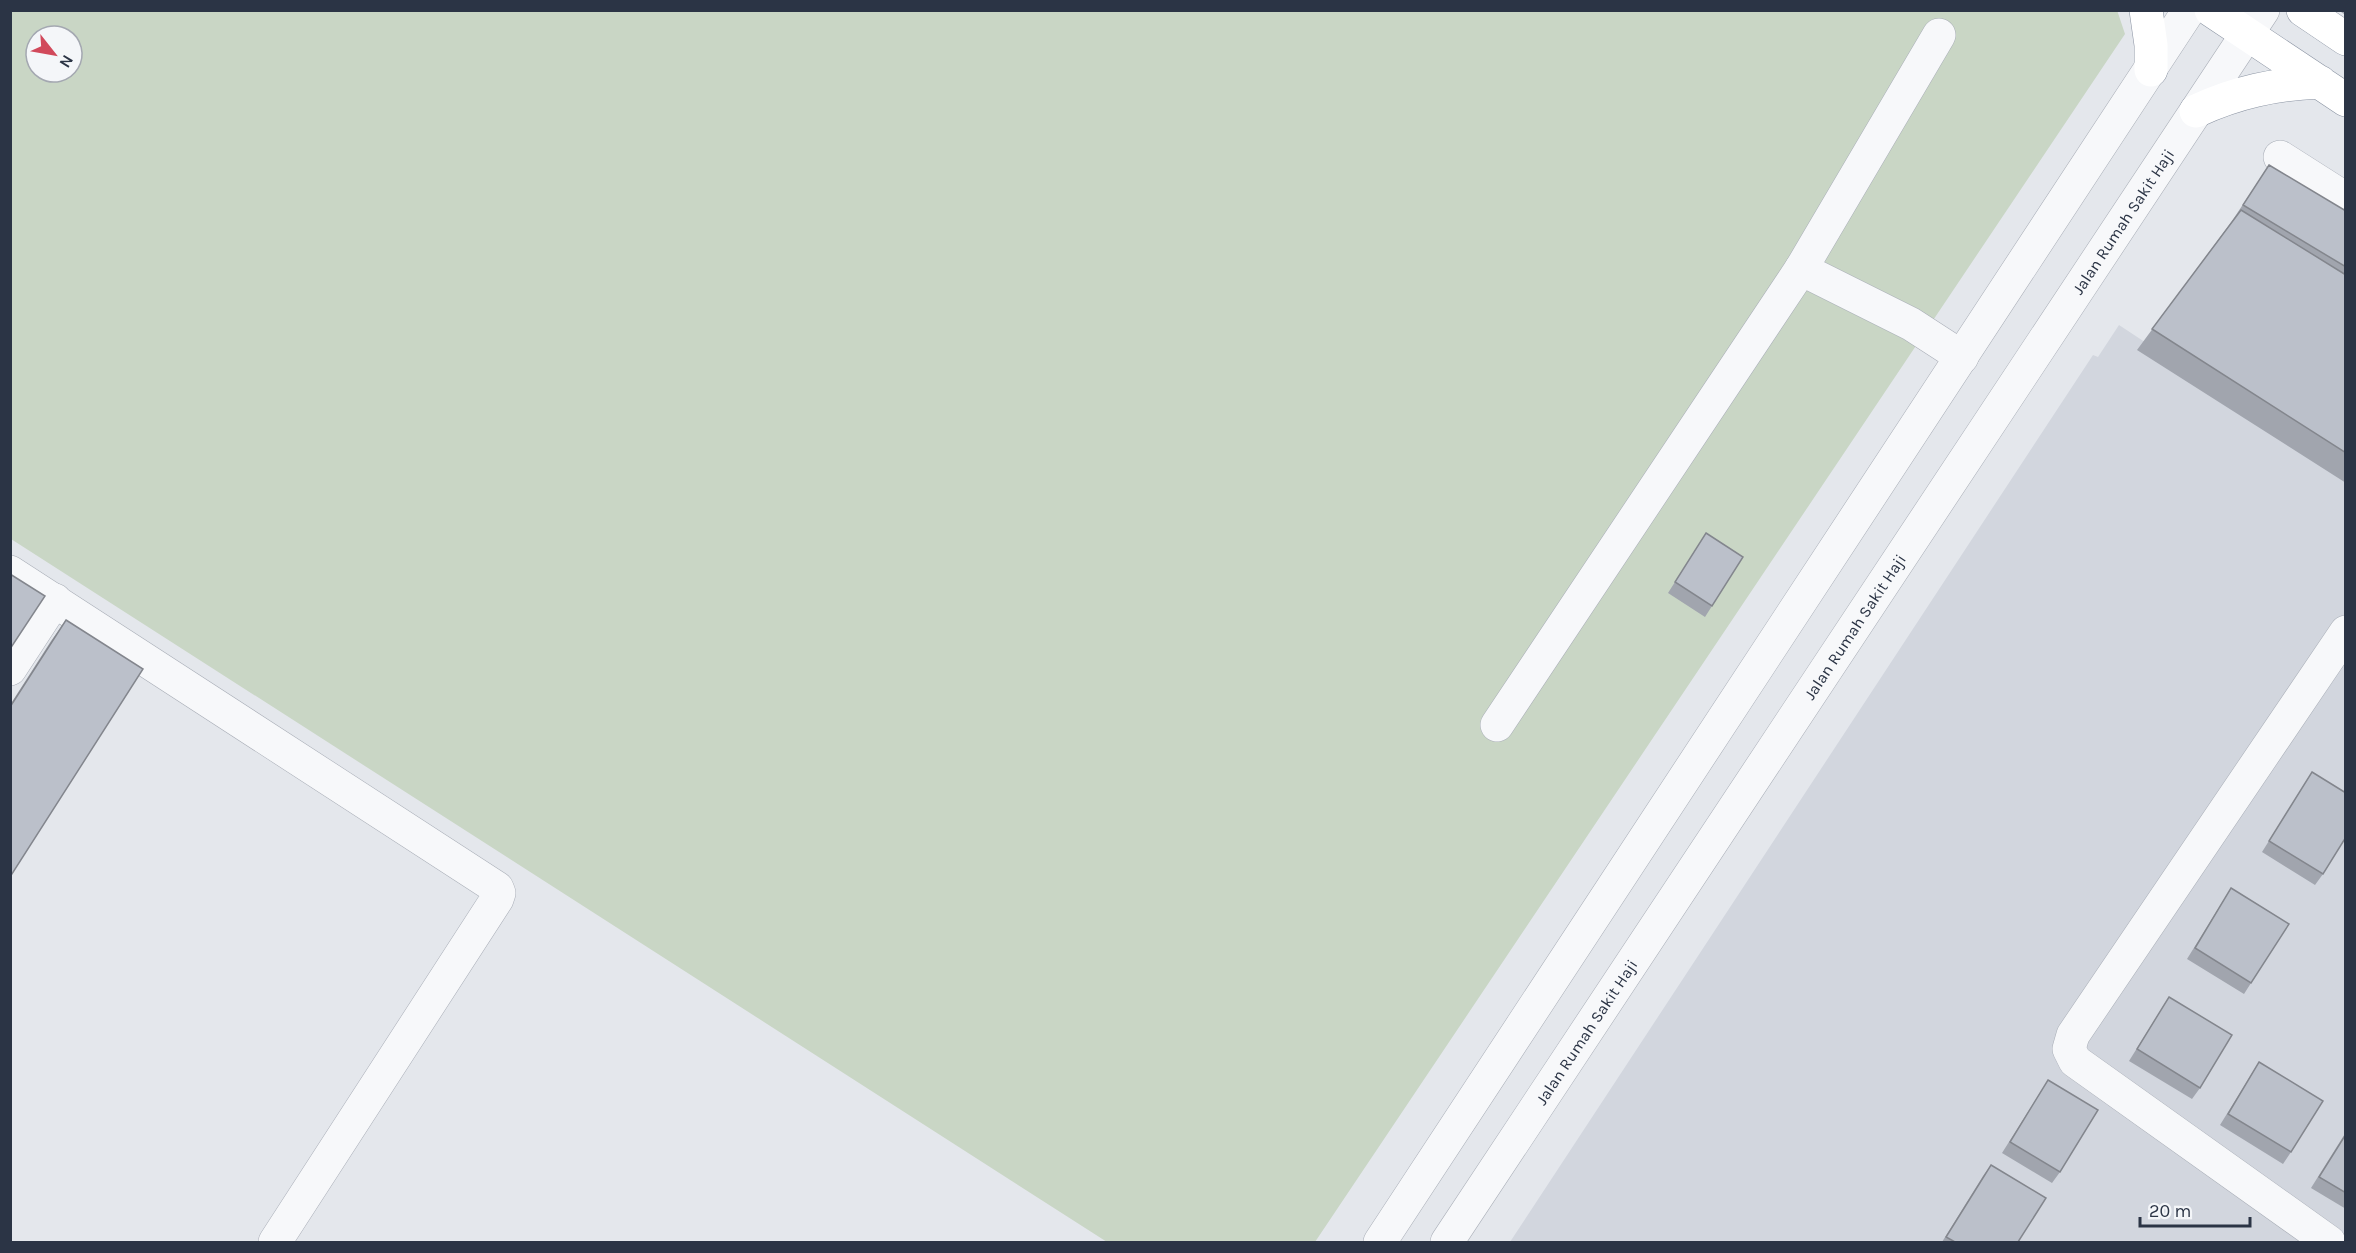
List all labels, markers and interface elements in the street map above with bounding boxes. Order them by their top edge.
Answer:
north arrow [24,24,84,84]
text: N [55,52,78,71]
street label: Jalan Rumah Sakit Haji [2068,146,2178,298]
street label: Jalan Rumah Sakit Haji [1800,551,1910,703]
street label: Jalan Rumah Sakit Haji [1532,956,1642,1108]
scale bar [2140,1190,2250,1228]
text: 20 m [2149,1200,2191,1222]

